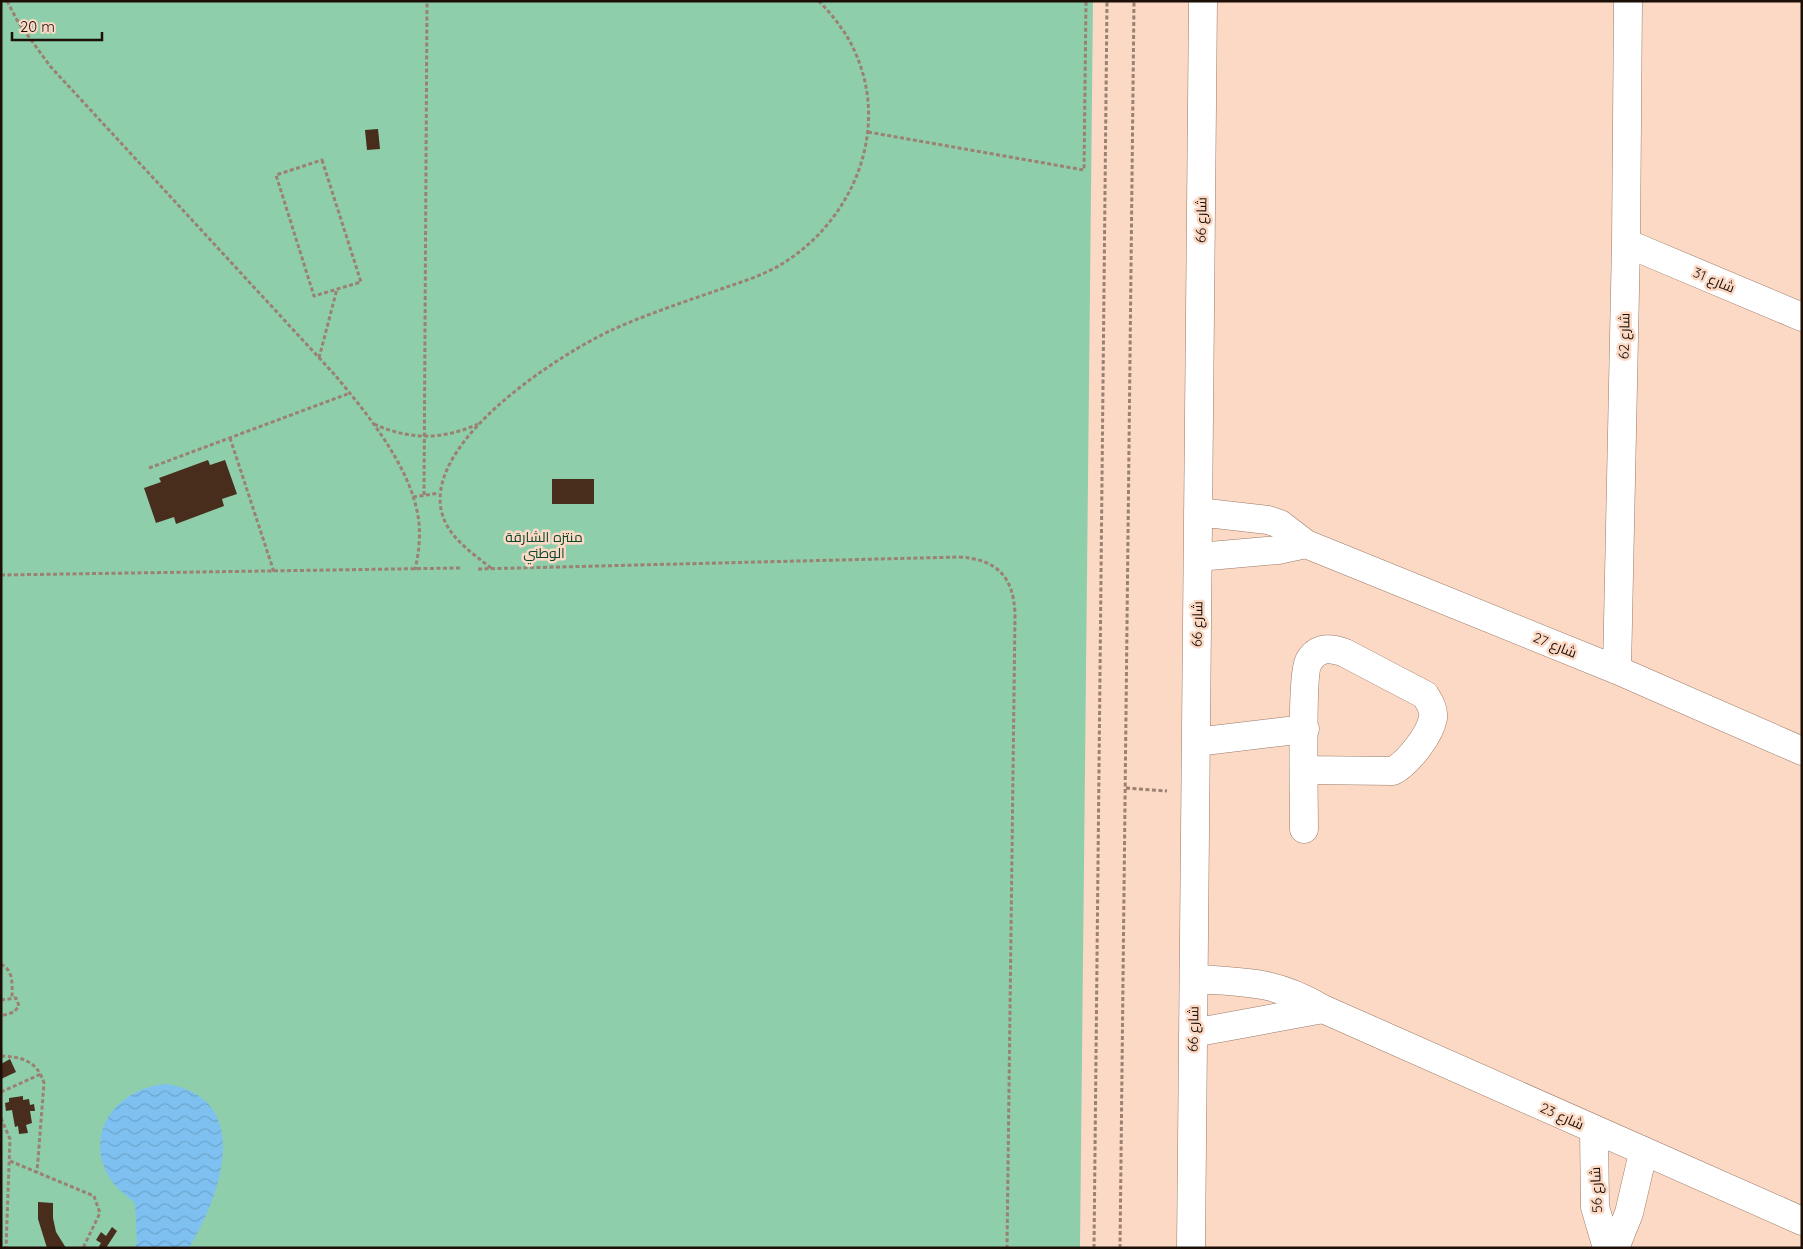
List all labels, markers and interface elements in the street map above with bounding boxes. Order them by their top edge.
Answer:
scale bar [12,10,102,42]
text: 20 m [20,17,55,36]
street label: شارع 66 [1192,197,1210,243]
street label: شارع 31 [1690,263,1738,297]
street label: شارع 62 [1615,313,1633,359]
park label: منتزه الشارقة الوطني [505,528,583,565]
street label: شارع 66 [1188,601,1206,647]
street label: شارع 27 [1530,628,1580,662]
street label: شارع 66 [1184,1006,1202,1052]
street label: شارع 23 [1537,1098,1587,1134]
street label: شارع 56 [1586,1166,1606,1214]

